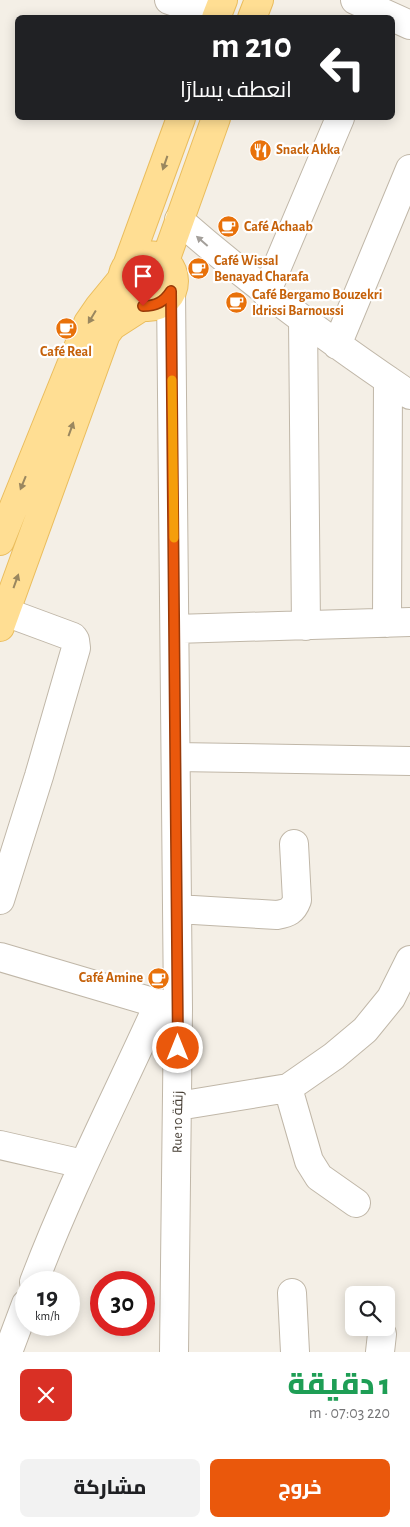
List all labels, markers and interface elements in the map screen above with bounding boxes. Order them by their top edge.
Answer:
text: 210 m [211,29,292,64]
icon: left [310,35,375,100]
text: انعطف يسارًا [180,79,292,101]
restaurant icon: Snack Akka [248,138,272,162]
place label: Snack Akka [276,143,341,157]
one-way arrow [161,156,168,171]
cafe icon: Café Achaab [216,215,240,239]
place label: Café Achaab [244,220,313,234]
one-way arrow [196,235,209,246]
place label: Café Wissal Benayad Charafa [214,254,309,284]
pin [122,255,164,306]
cafe icon: Café Wissal Benayad Charafa [186,257,210,281]
icon: arrive [129,262,157,290]
place label: Café Bergamo Bouzekri Idrissi Barnoussi [252,288,382,318]
cafe icon: Café Bergamo Bouzekri Idrissi Barnoussi [224,291,248,315]
one-way arrow [88,311,97,324]
cafe icon: Café Real [54,317,78,341]
place label: Café Real [40,345,92,359]
one-way arrow [68,421,76,436]
one-way arrow [19,476,27,490]
one-way arrow [13,574,20,589]
cafe icon: Café Amine [147,966,171,990]
place label: Café Amine [79,971,143,985]
position arrow [151,1021,203,1073]
street label: Rue 10 زنقة [170,1091,186,1153]
speed limit sign: 30 [90,1271,155,1336]
text: 19 [37,1285,58,1310]
map controls [345,1286,395,1336]
button: search [345,1286,395,1336]
text: km/h [35,1310,60,1322]
button: close [20,1369,72,1421]
text: 1 دقيقة [287,1370,390,1400]
text: 220 m · 07:03 [309,1405,390,1421]
button: مشاركة [20,1459,200,1517]
button: خروج [210,1459,390,1517]

